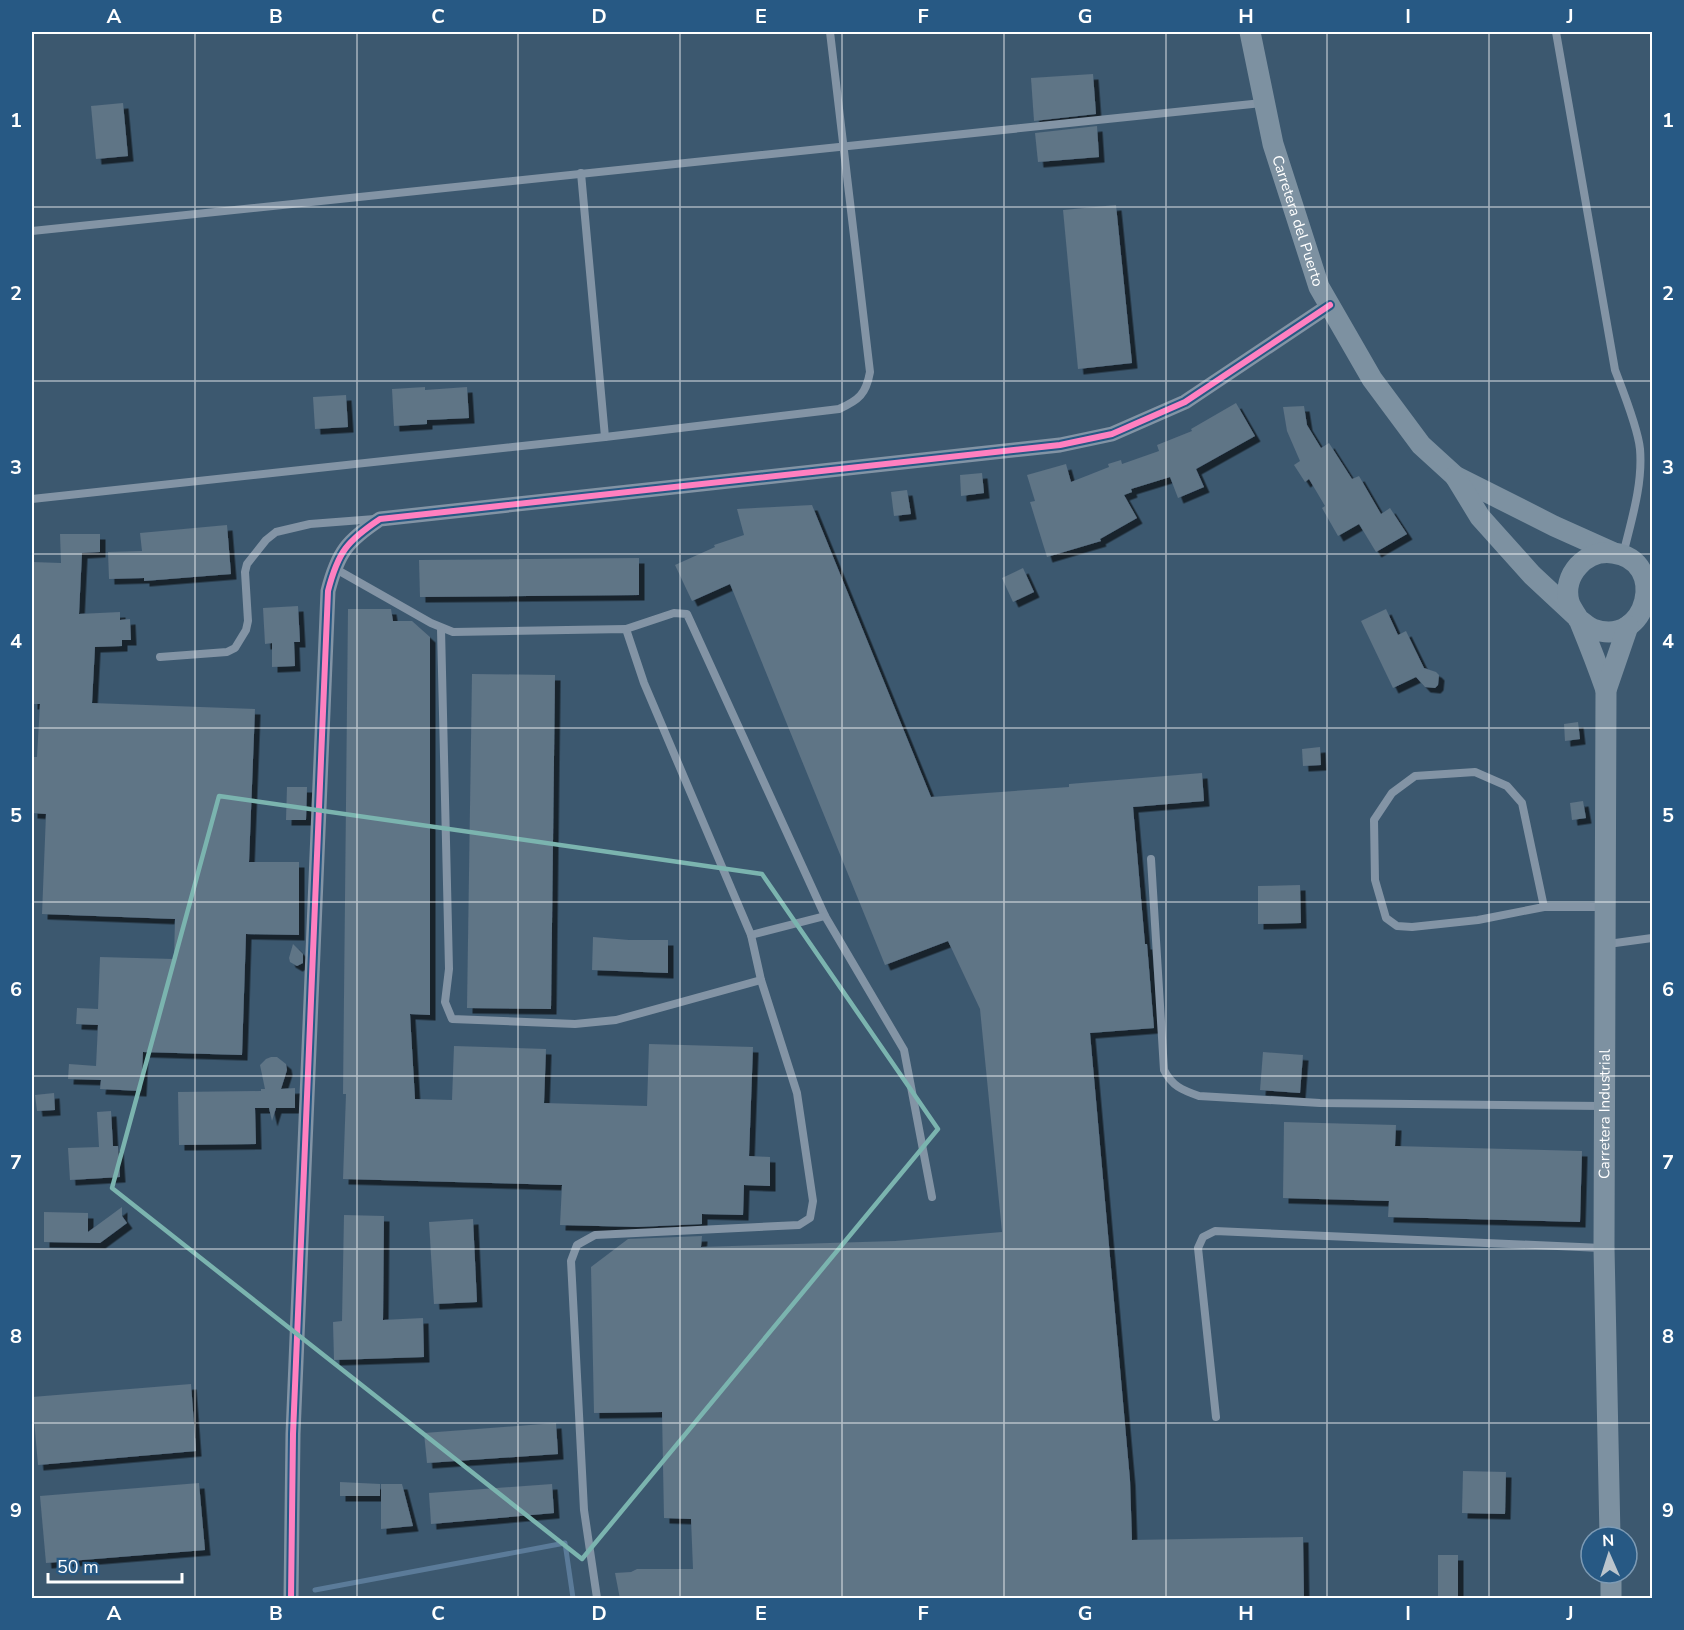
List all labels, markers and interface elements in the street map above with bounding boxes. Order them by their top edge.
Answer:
text: A [107,3,122,30]
text: B [269,3,283,30]
text: C [431,3,445,30]
text: D [591,3,607,30]
text: E [755,3,767,30]
text: F [917,3,929,30]
text: G [1078,3,1092,30]
text: H [1238,3,1254,30]
text: I [1405,3,1411,30]
text: J [1565,3,1574,30]
text: 1 [10,107,22,134]
text: 1 [1662,107,1674,134]
street label: Carretera del Puerto [1267,153,1328,289]
text: 2 [10,280,22,307]
text: 2 [1662,280,1674,307]
text: 3 [10,454,22,481]
text: 3 [1662,454,1674,481]
text: 4 [10,628,22,655]
text: 4 [1662,628,1674,655]
text: 5 [10,802,22,829]
text: 5 [1662,802,1674,829]
text: 6 [10,976,22,1003]
text: 6 [1662,976,1674,1003]
street label: Carretera Industrial [1594,1049,1615,1179]
text: 7 [10,1149,22,1176]
text: 7 [1662,1149,1674,1176]
text: 8 [10,1323,22,1350]
text: 8 [1662,1323,1674,1350]
text: 9 [10,1497,22,1524]
text: 9 [1662,1497,1674,1524]
north arrow [1579,1525,1639,1585]
text: N [1602,1530,1615,1552]
scale bar [48,1546,182,1584]
text: 50 m [57,1555,99,1579]
text: A [107,1600,122,1627]
text: B [269,1600,283,1627]
text: C [431,1600,445,1627]
text: D [591,1600,607,1627]
text: E [755,1600,767,1627]
text: F [917,1600,929,1627]
text: G [1078,1600,1092,1627]
text: H [1238,1600,1254,1627]
text: I [1405,1600,1411,1627]
text: J [1565,1600,1574,1627]

